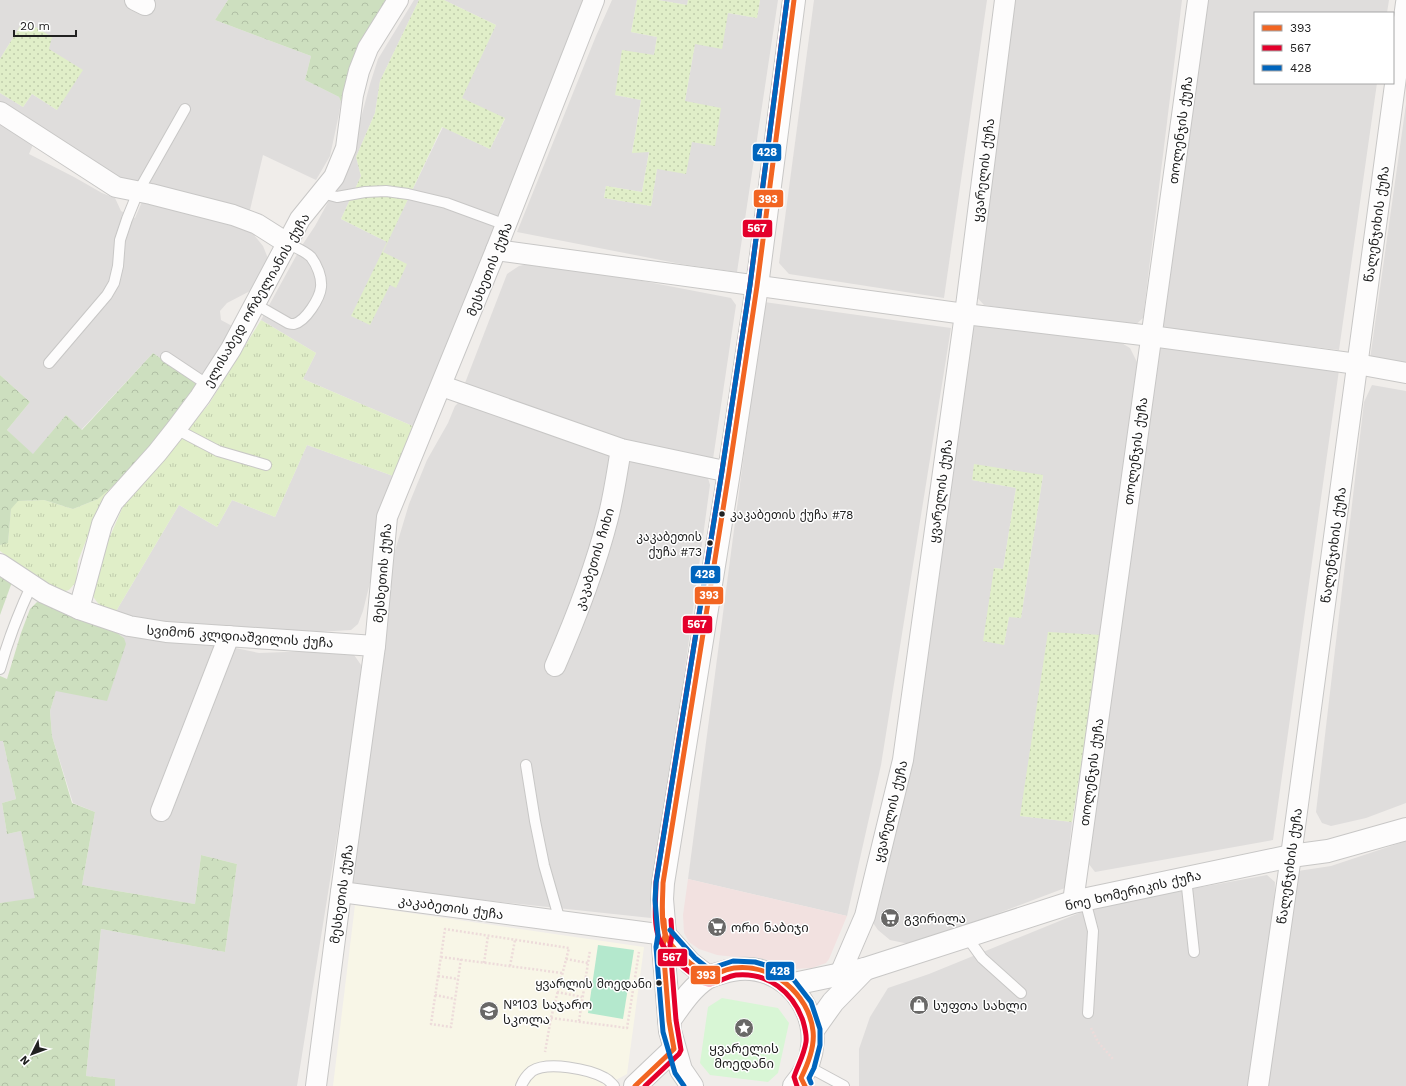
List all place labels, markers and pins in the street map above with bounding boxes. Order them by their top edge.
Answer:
place label: კაკაბეთის ქუჩა #78 [730,508,853,522]
marker: კაკაბეთის ქუჩა #78 [717,509,727,519]
place label: კაკაბეთის ქუჩა #73 [636,530,702,559]
marker: კაკაბეთის ქუჩა #73 [705,538,715,548]
supermarket icon: გვირილა [879,907,901,929]
place label: გვირილა [904,911,966,927]
supermarket icon: ორი ნაბიჯი [706,916,728,938]
place label: ორი ნაბიჯი [731,920,809,935]
place label: ყვარლის მოედანი [535,977,652,992]
marker: ყვარლის მოედანი [654,978,664,988]
shop icon: სუფთა სახლი [908,994,930,1016]
place label: №103 საჯარო სკოლა [503,997,592,1028]
place label: სუფთა სახლი [933,998,1027,1014]
school or university icon: №103 საჯარო სკოლა [478,1000,500,1022]
place icon: ყვარელის მოედანი [733,1017,755,1039]
place label: ყვარელის მოედანი [709,1041,779,1072]

